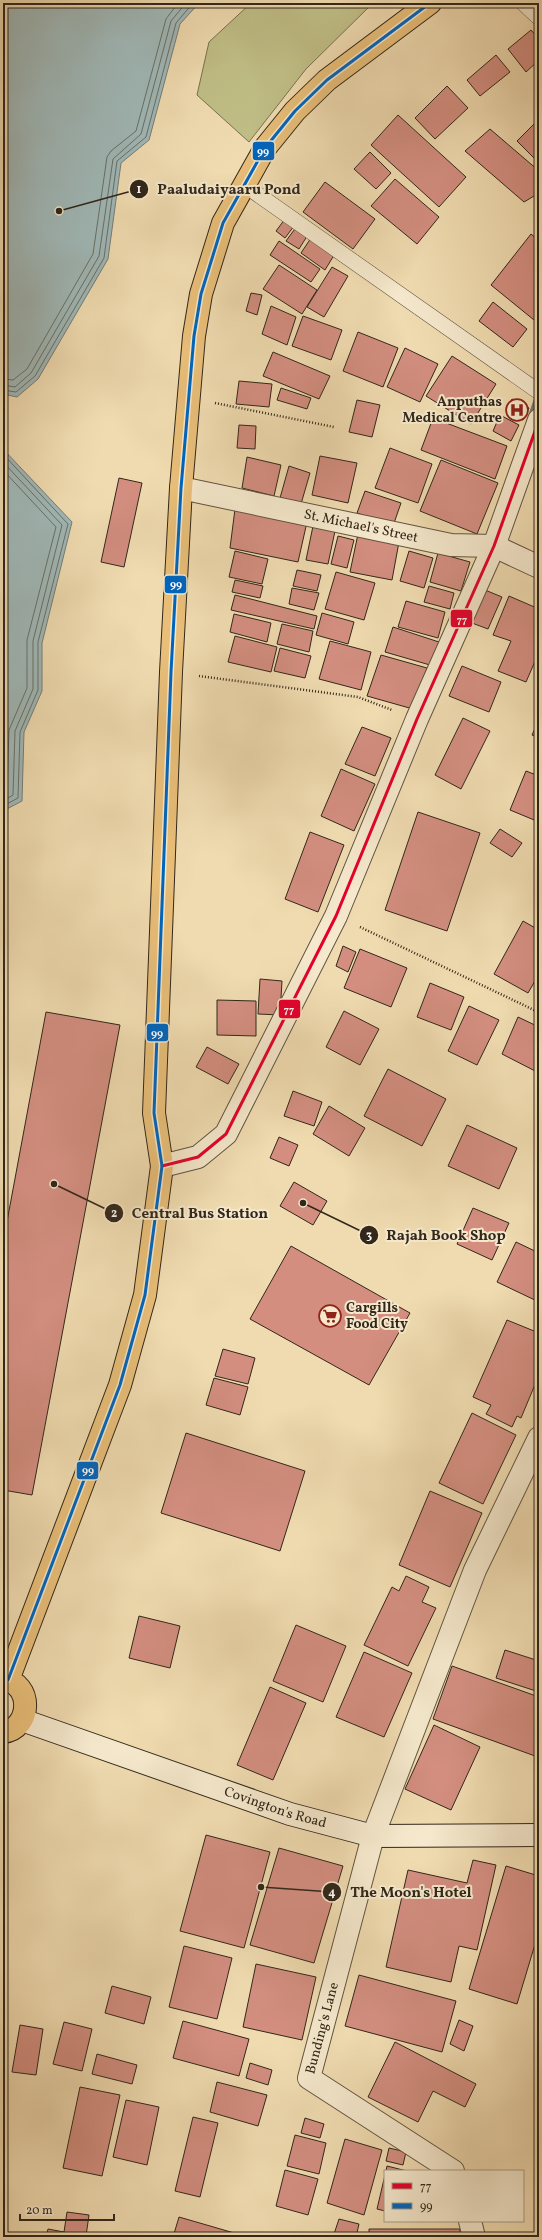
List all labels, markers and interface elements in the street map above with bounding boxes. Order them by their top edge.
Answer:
line badge: 99 [252,141,275,161]
text: 99 [257,145,269,160]
callout: Paaludaiyaaru Pond [129,176,309,203]
text: Paaludaiyaaru Pond [157,180,301,201]
text: 1 [137,182,142,198]
place label: Anputhas Medical Centre [402,393,502,428]
hospital icon: Anputhas Medical Centre [504,397,530,423]
street label: St. Michael's Street [302,505,420,547]
line badge: 99 [164,575,187,594]
text: 99 [170,578,182,593]
line badge: 77 [450,609,473,628]
text: 77 [457,613,467,628]
line badge: 77 [278,999,301,1019]
text: 77 [284,1003,294,1018]
line badge: 99 [146,1023,169,1042]
text: 99 [151,1027,163,1042]
callout: Central Bus Station [104,1200,277,1227]
text: Central Bus Station [132,1204,268,1225]
text: 2 [111,1206,117,1222]
callout: Rajah Book Shop [359,1221,514,1248]
text: Rajah Book Shop [386,1226,506,1247]
text: 3 [366,1228,372,1244]
place label: Cargills Food City [346,1299,408,1334]
supermarket icon: Cargills Food City [317,1303,343,1329]
line badge: 99 [76,1461,99,1480]
text: 99 [82,1464,94,1479]
street label: Covington's Road [221,1782,329,1833]
callout: The Moon's Hotel [322,1879,479,1906]
text: The Moon's Hotel [350,1883,472,1904]
text: 4 [328,1885,336,1901]
street label: Bunding's Lane [301,1980,343,2076]
legend [384,2170,524,2222]
text: 77 [420,2179,432,2195]
scale bar [20,2196,114,2222]
text: 99 [420,2199,433,2215]
text: 20 m [26,2203,53,2219]

